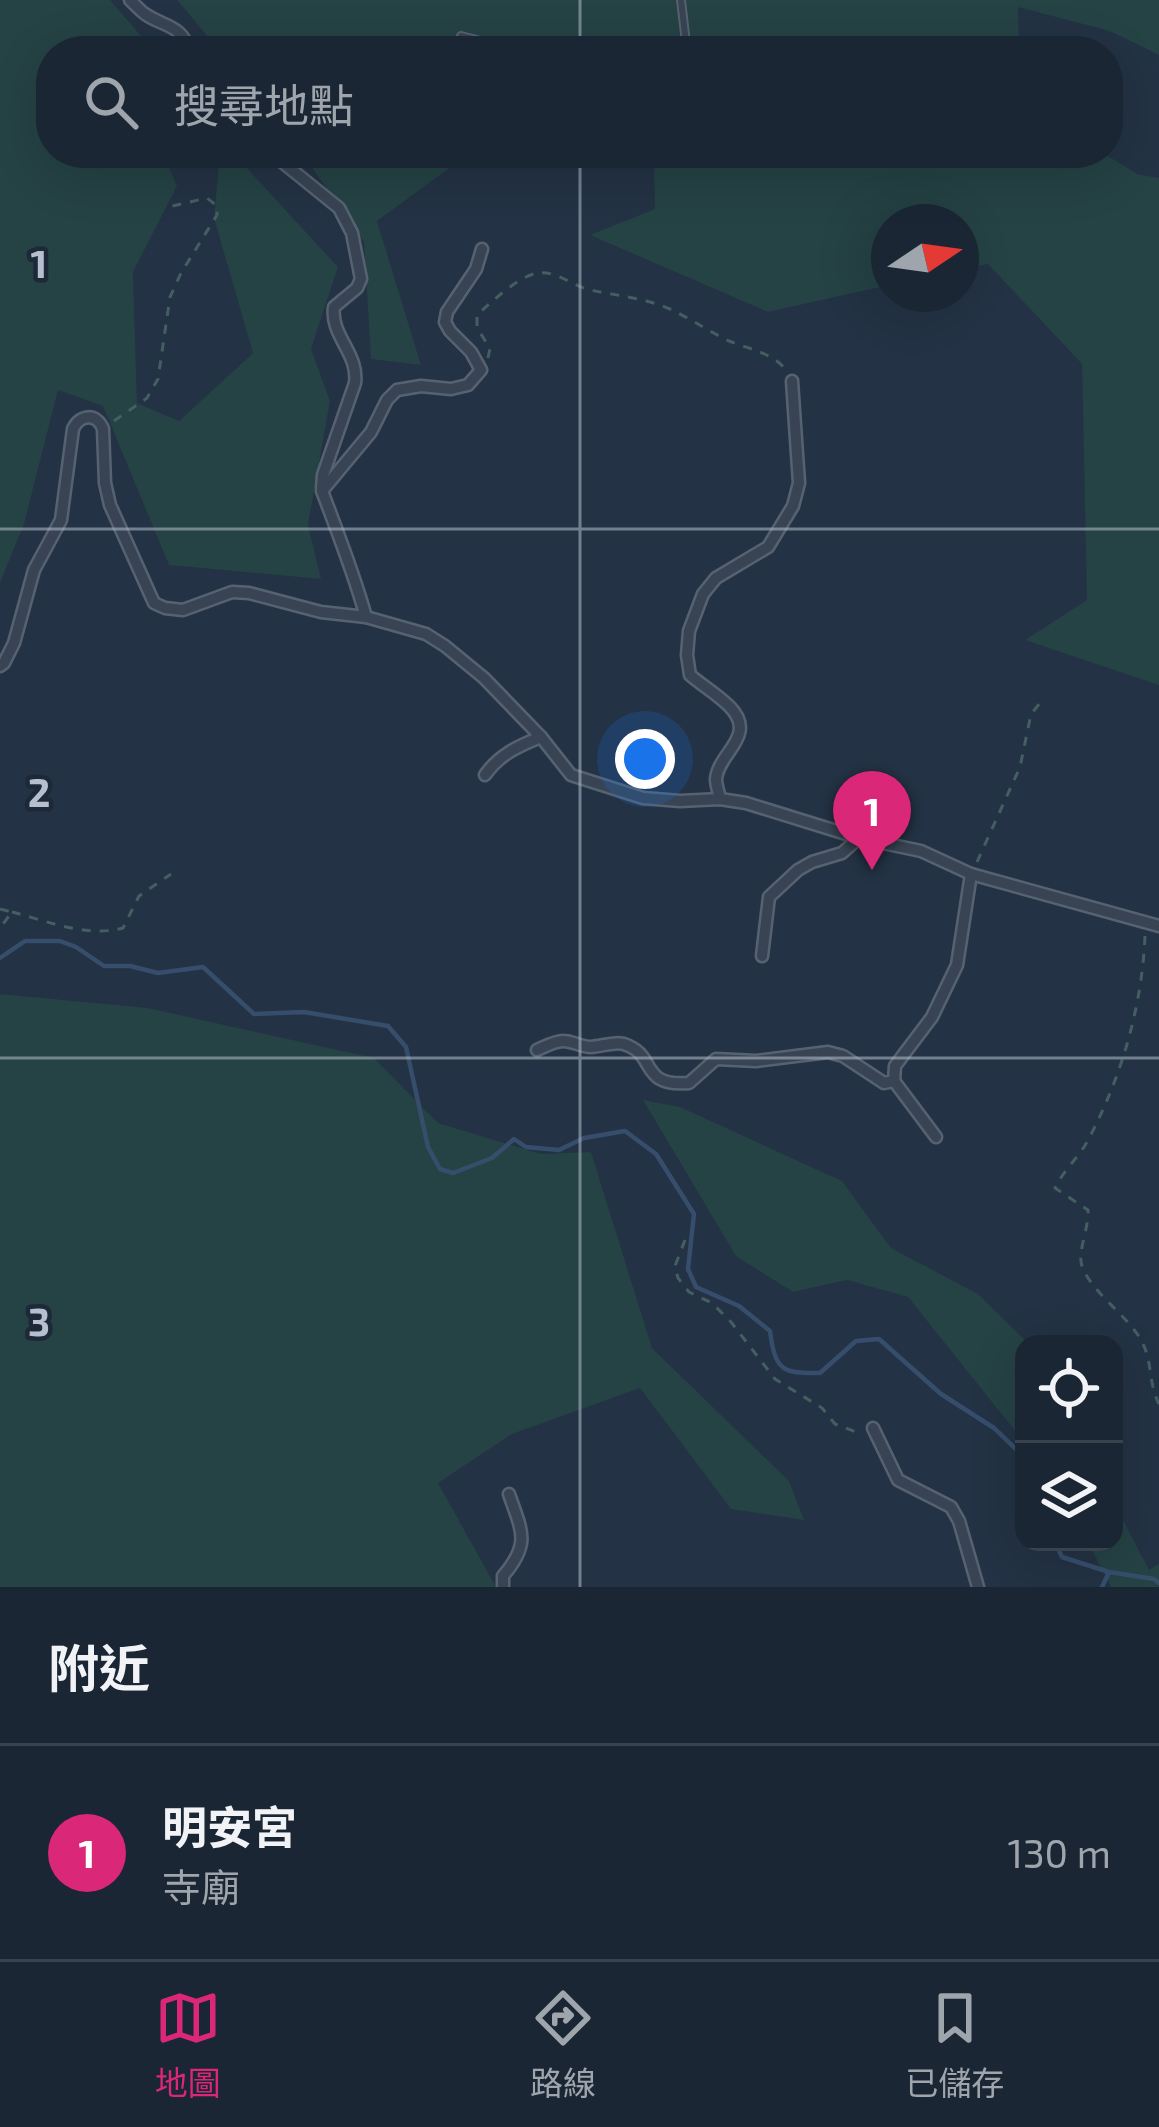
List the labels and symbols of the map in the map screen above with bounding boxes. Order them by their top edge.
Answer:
north arrow [871,204,979,312]
text: 1 [31,239,47,286]
your location [615,729,675,789]
text: 2 [28,768,50,815]
pin: 1 [833,771,911,870]
text: 3 [28,1297,50,1344]

